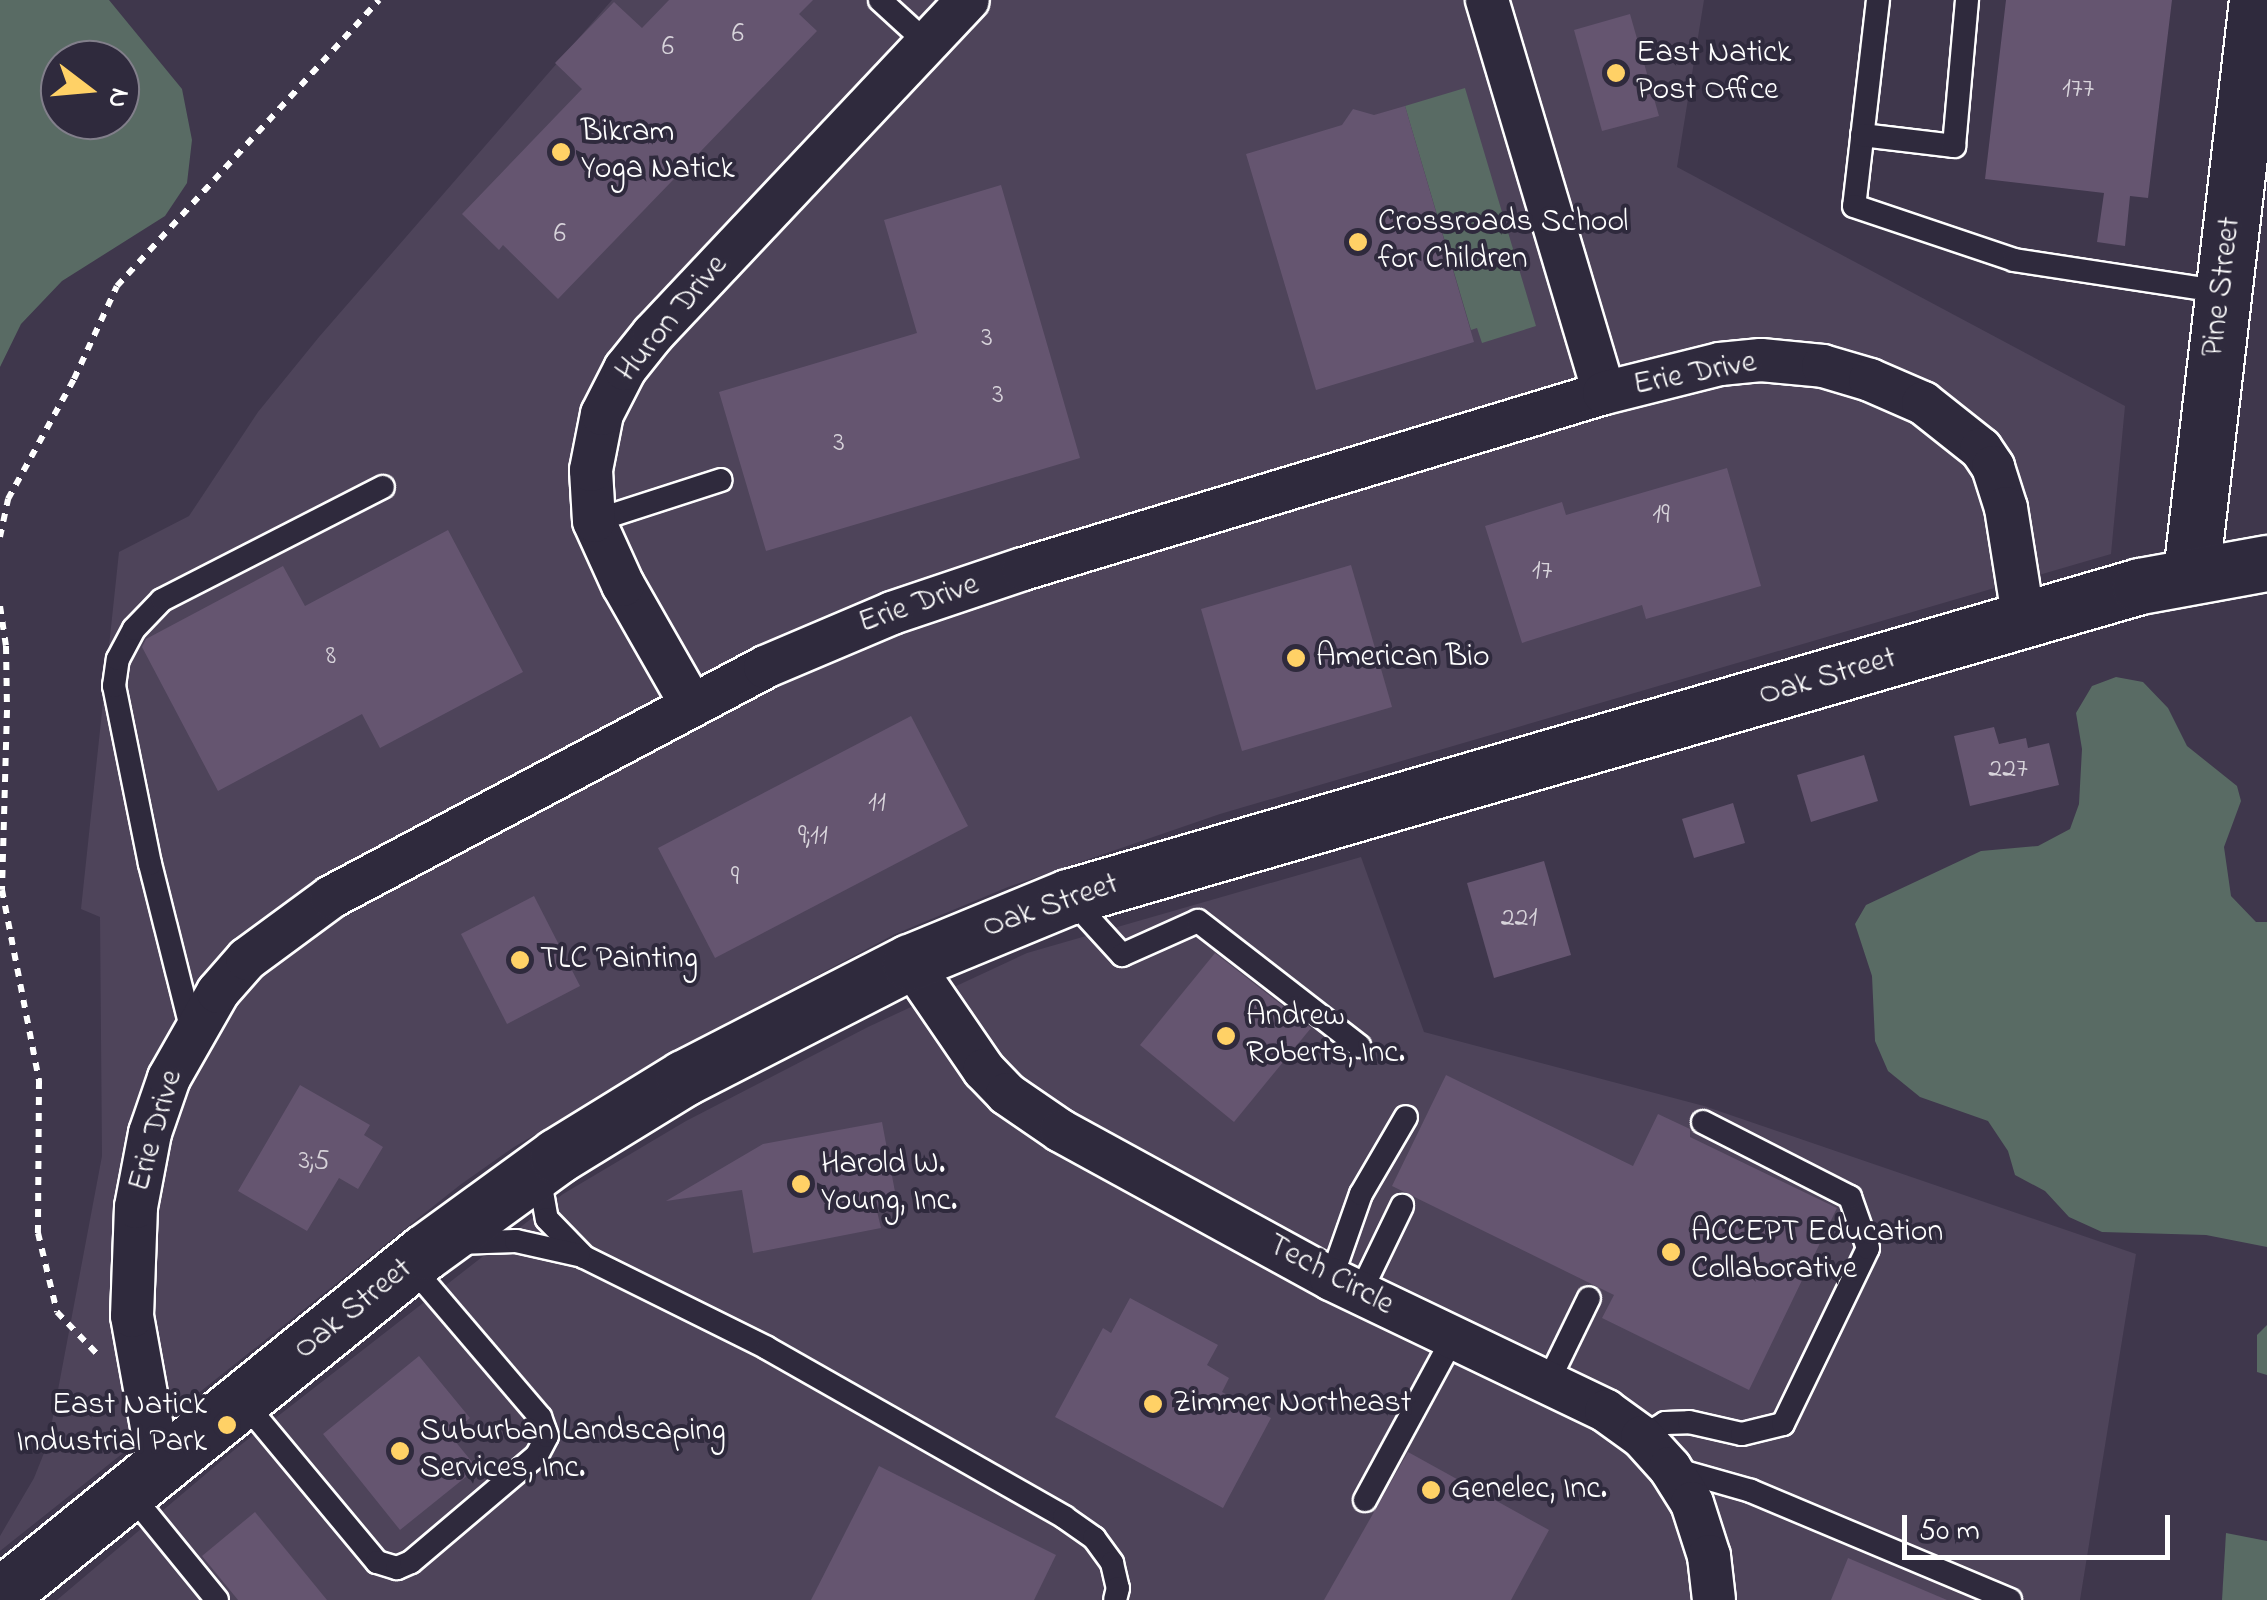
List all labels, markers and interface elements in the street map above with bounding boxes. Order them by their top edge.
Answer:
house number: 6 [732,18,744,52]
house number: 6 [662,31,674,65]
place label: East Natick Post Office [1636,36,1791,111]
north arrow [40,40,140,140]
marker: East Natick Post Office [1605,62,1627,84]
house number: 177 [2062,73,2094,107]
text: N [95,83,140,113]
place label: Bikram Yoga Natick [581,115,735,190]
marker: Bikram Yoga Natick [550,141,572,163]
place label: Crossroads School for Children [1378,205,1628,280]
street label: Pine Street [2195,215,2251,359]
house number: 6 [554,218,566,252]
marker: Crossroads School for Children [1347,231,1369,253]
street label: Huron Drive [609,248,737,390]
house number: 3 [981,322,993,356]
street label: Erie Drive [1630,344,1760,406]
house number: 3 [992,379,1004,413]
house number: 3 [833,427,845,461]
house number: 19 [1652,499,1670,533]
house number: 17 [1532,555,1552,589]
street label: Erie Drive [854,567,984,643]
place label: American Bio [1316,639,1490,677]
house number: 8 [326,640,336,674]
street label: Oak Street [1755,640,1901,716]
marker: American Bio [1285,647,1307,669]
house number: 227 [1988,753,2028,787]
house number: 11 [868,787,886,821]
house number: 9;11 [798,820,828,854]
house number: 9 [731,861,739,895]
street label: Oak Street [978,866,1124,948]
house number: 221 [1501,902,1537,936]
place label: TLC Painting [540,941,698,979]
marker: TLC Painting [509,949,531,971]
place label: Andrew Roberts, Inc. [1246,999,1405,1074]
marker: Andrew Roberts, Inc. [1215,1025,1237,1047]
street label: Erie Drive [121,1066,193,1196]
house number: 3;5 [298,1145,330,1179]
place label: Harold W. Young, Inc. [821,1147,957,1222]
marker: Harold W. Young, Inc. [790,1173,812,1195]
place label: ACCEPT Education Collaborative [1691,1215,1943,1290]
street label: Tech Circle [1260,1227,1400,1325]
marker: ACCEPT Education Collaborative [1660,1241,1682,1263]
street label: Oak Street [287,1251,421,1369]
place label: Zimmer Northeast [1173,1385,1412,1423]
place label: East Natick Industrial Park [16,1388,207,1463]
marker: Zimmer Northeast [1142,1393,1164,1415]
marker: East Natick Industrial Park [216,1414,238,1436]
place label: Suburban Landscaping Services, Inc. [420,1414,726,1489]
marker: Suburban Landscaping Services, Inc. [389,1440,411,1462]
place label: Genelec, Inc. [1451,1471,1607,1509]
marker: Genelec, Inc. [1420,1479,1442,1501]
scale bar [1907,1495,2174,1557]
text: 50 m [1919,1510,1980,1554]

